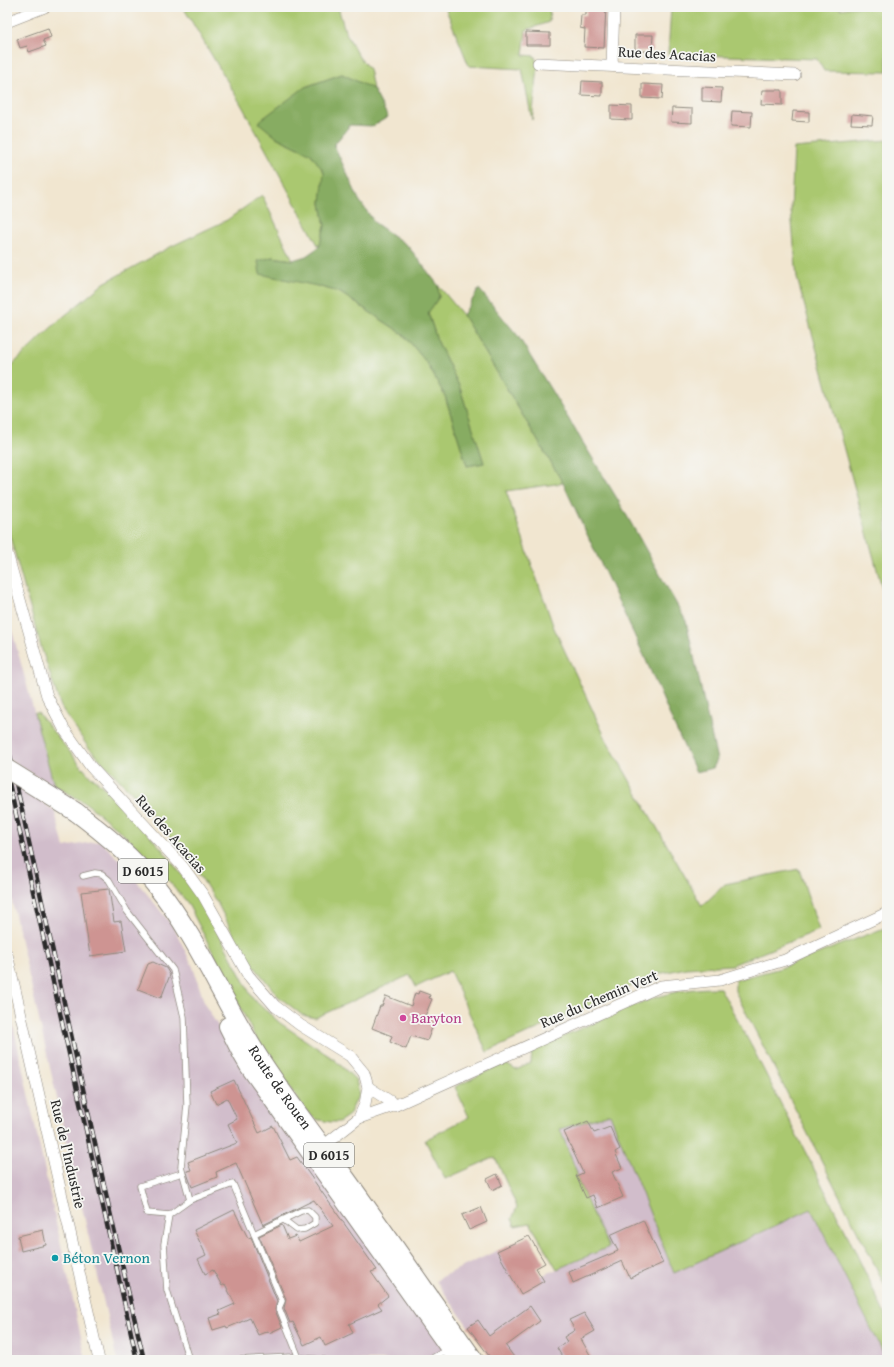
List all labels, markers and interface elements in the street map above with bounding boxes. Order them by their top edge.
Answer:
street label: Rue des Acacias [617,40,717,67]
street label: Rue des Acacias [131,790,212,878]
road number: D 6015 [118,859,168,883]
street label: Rue du Chemin Vert [537,964,661,1033]
place label: Baryton [411,1007,462,1028]
marker: Baryton [398,1013,408,1023]
street label: Route de Rouen [244,1041,318,1134]
street label: Rue de l'Industrie [46,1097,91,1211]
road number: D 6015 [304,1143,354,1167]
place label: Béton Vernon [63,1247,150,1268]
marker: Béton Vernon [50,1253,60,1263]

